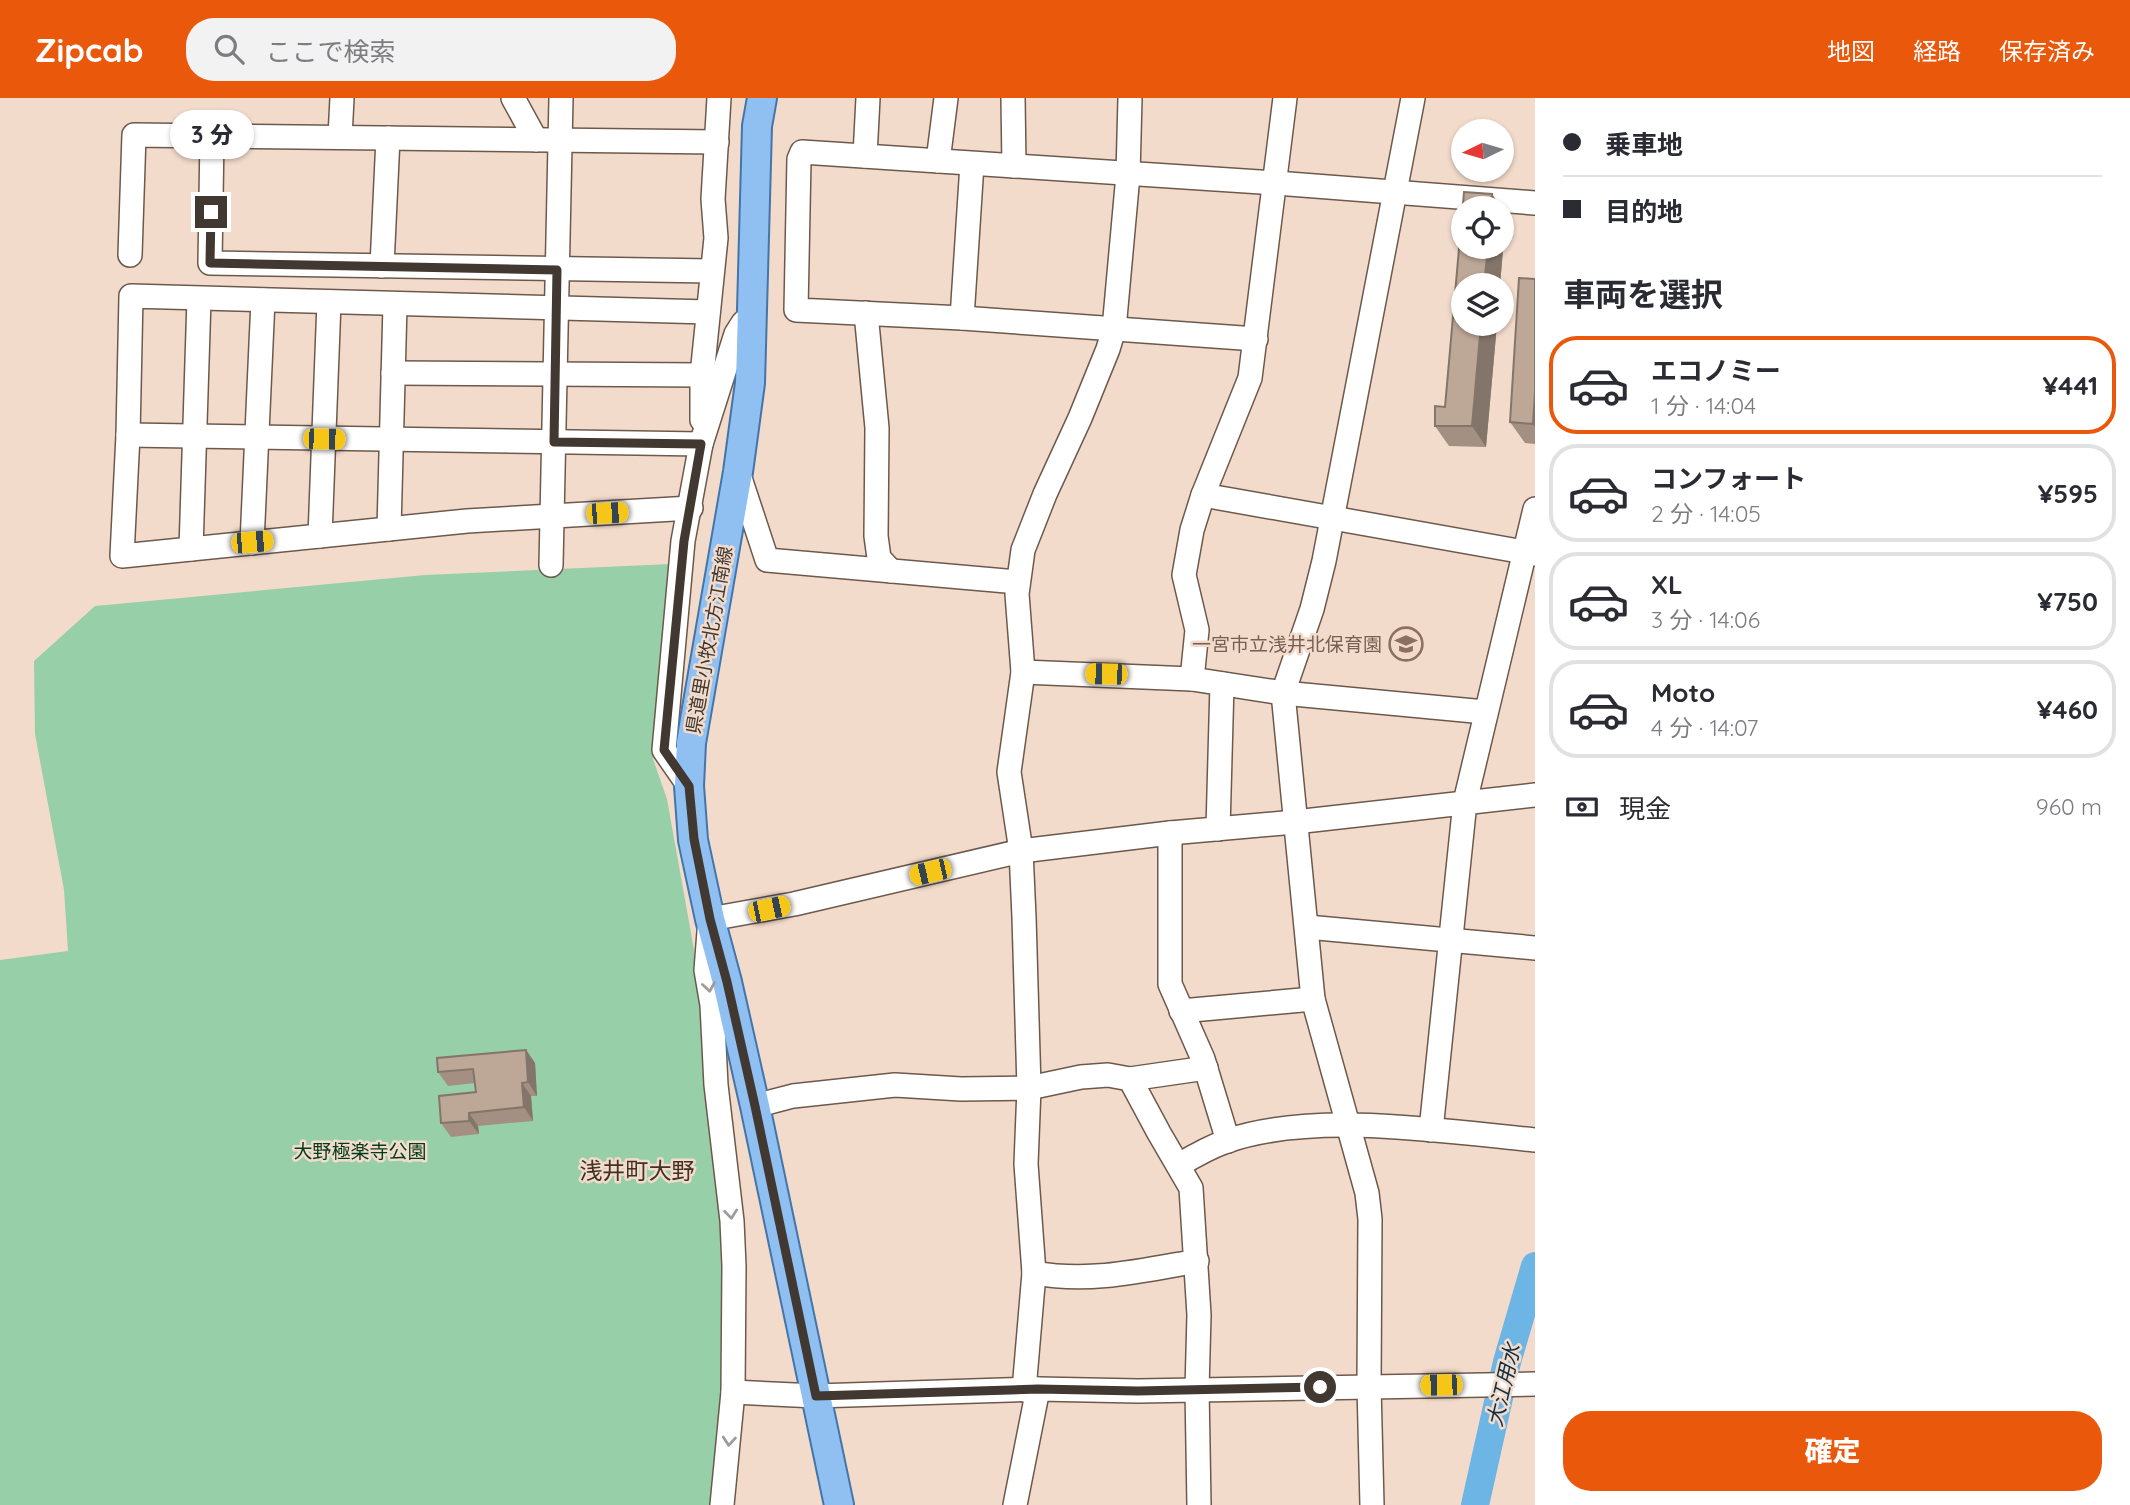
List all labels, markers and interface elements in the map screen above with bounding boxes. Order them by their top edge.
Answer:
search box [186,18,676,81]
text: Zipcab [35,29,144,70]
icon: search [210,30,248,68]
text: ここで検索 [266,35,396,68]
text: 地図 [1827,36,1875,66]
text: 経路 [1913,36,1961,66]
text: 保存済み [1999,36,2095,66]
callout: 3 分 [169,110,253,159]
north arrow [1451,119,1514,182]
map controls [1451,119,1514,336]
text: 3 分 [191,120,233,149]
text: 乗車地 [1605,128,1683,161]
text: 目的地 [1605,195,1683,228]
route end [195,196,227,228]
button: locate [1451,196,1514,259]
button: layers [1451,273,1514,336]
text: 車両を選択 [1563,274,1723,314]
icon: car [1567,354,1630,417]
text: エコノミー [1651,354,1781,387]
text: ¥441 [2043,369,2098,402]
text: 1 分 · 14:04 [1651,391,1756,420]
car [303,428,346,450]
icon: car [1567,462,1630,525]
text: コンフォート [1651,462,1806,495]
text: ¥595 [2038,477,2098,510]
text: 2 分 · 14:05 [1651,499,1761,528]
car [586,501,629,525]
car [231,530,274,554]
street label: 県道里小牧北方江南線 [681,544,737,736]
text: XL [1651,568,1683,601]
icon: car [1567,570,1630,633]
text: ¥750 [2037,585,2098,618]
text: 3 分 · 14:06 [1651,605,1760,634]
school or university icon: 一宮市立浅井北保育園 [1387,625,1425,663]
place label: 一宮市立浅井北保育園 [1192,632,1382,656]
car [1085,663,1128,685]
text: Moto [1651,676,1715,709]
icon: car [1567,678,1630,741]
text: ¥460 [2037,693,2098,726]
text: 4 分 · 14:07 [1651,713,1758,742]
icon: cash [1563,788,1601,826]
text: 現金 [1619,792,1671,825]
text: 960 m [2036,792,2102,821]
car [908,857,953,887]
car [747,894,792,924]
one-way arrow [701,981,716,993]
park label: 大野極楽寺公園 [293,1139,427,1163]
district label: 浅井町大野 [580,1156,695,1185]
one-way arrow [723,1208,738,1219]
water label: 大江用水 [1481,1339,1526,1429]
route start [1304,1371,1336,1403]
car [1420,1374,1463,1396]
button: 確定 [1563,1411,2102,1491]
one-way arrow [722,1435,737,1447]

